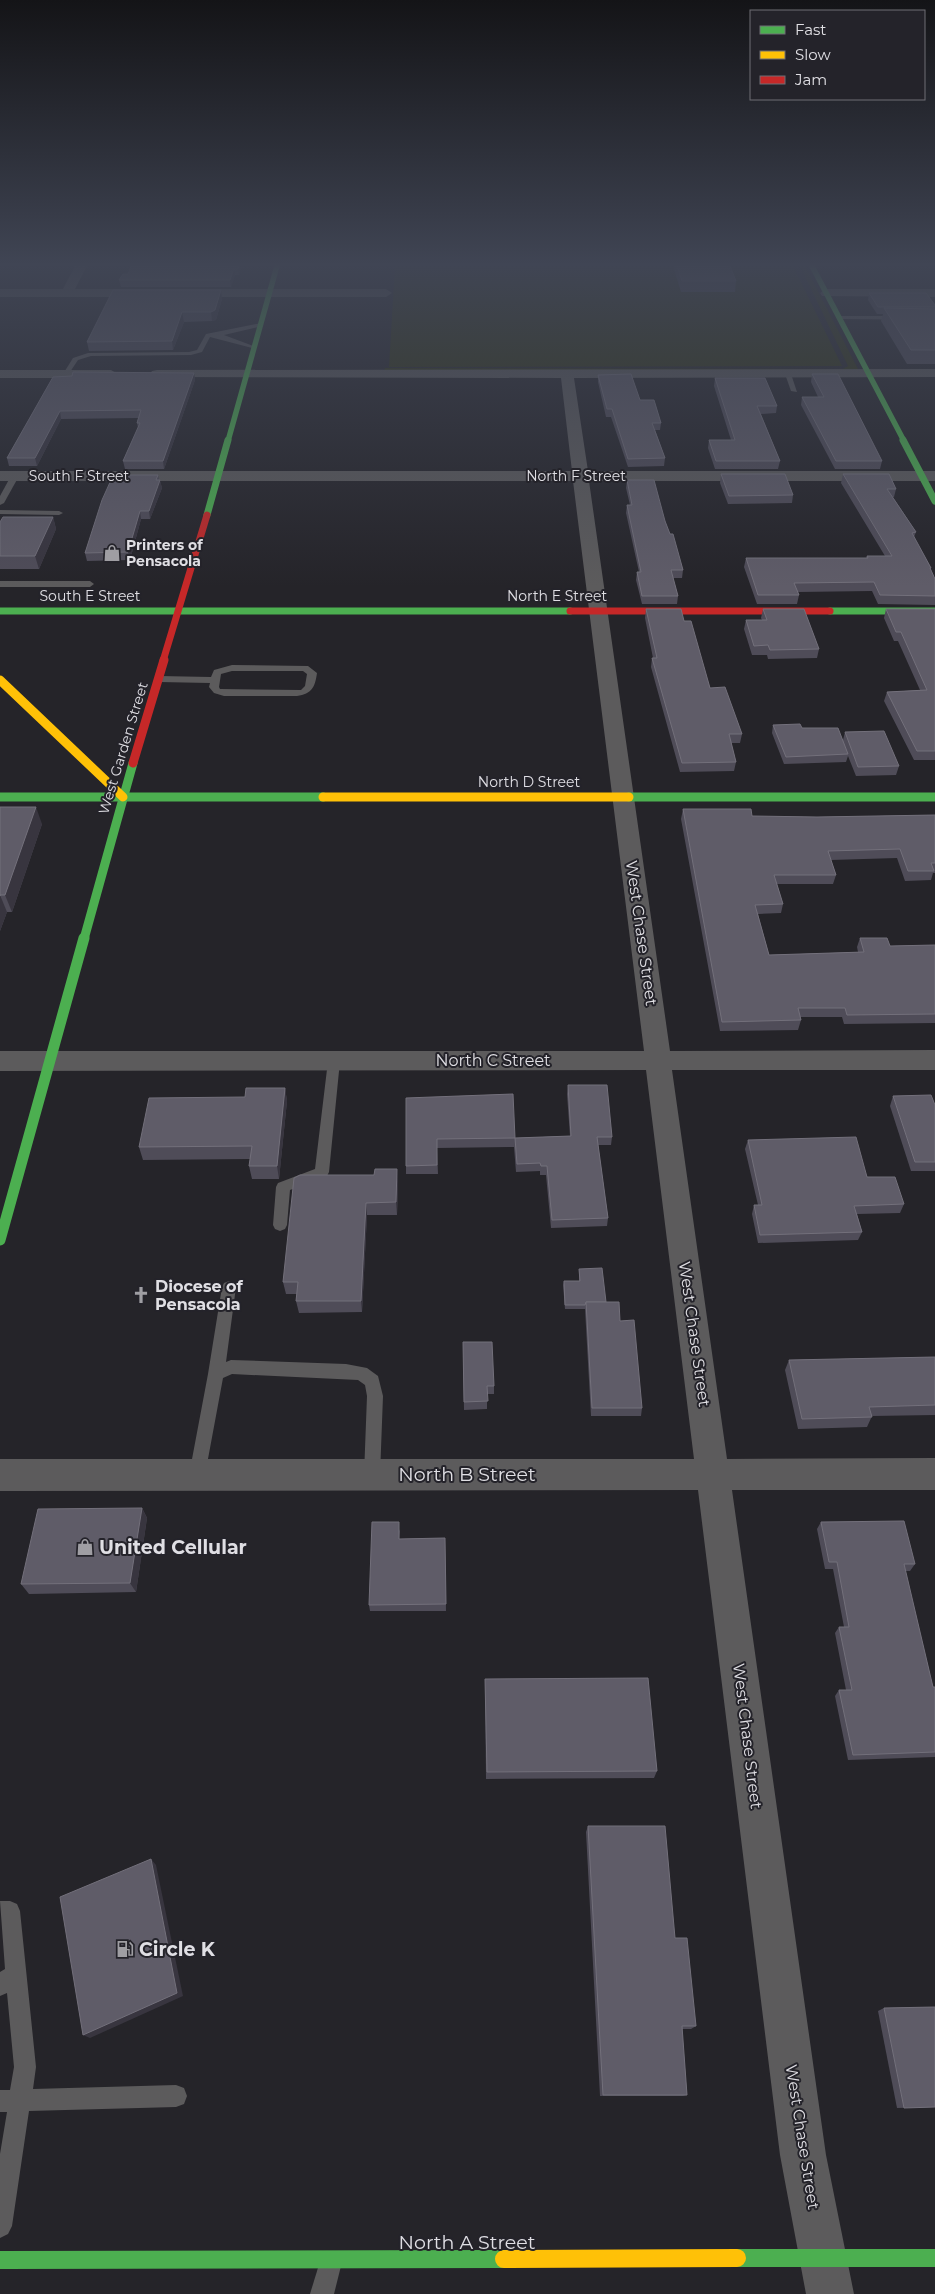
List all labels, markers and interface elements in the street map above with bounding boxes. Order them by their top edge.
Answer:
legend [750,10,925,100]
text: Fast [795,20,826,39]
text: Slow [795,45,831,64]
text: Jam [794,70,827,89]
street label: South F Street [29,467,130,485]
street label: North F Street [526,467,626,485]
place label: Printers of Pensacola [126,536,203,570]
shop icon: Printers of Pensacola [102,543,122,563]
street label: South E Street [40,587,141,605]
street label: North E Street [507,587,607,605]
street label: West Garden Street [94,679,152,816]
street label: North D Street [478,773,580,791]
street label: West Chase Street [622,859,661,1008]
street label: North C Street [435,1051,551,1070]
street label: West Chase Street [675,1260,714,1409]
place label: Diocese of Pensacola [155,1277,244,1314]
church icon: Diocese of Pensacola [131,1285,151,1305]
street label: North B Street [398,1463,536,1486]
place label: United Cellular [99,1536,247,1559]
shop icon: United Cellular [75,1537,95,1557]
street label: West Chase Street [729,1662,766,1811]
place label: Circle K [139,1938,216,1961]
fuel station icon: Circle K [115,1939,135,1959]
street label: West Chase Street [782,2063,823,2212]
street label: North A Street [399,2231,536,2254]

